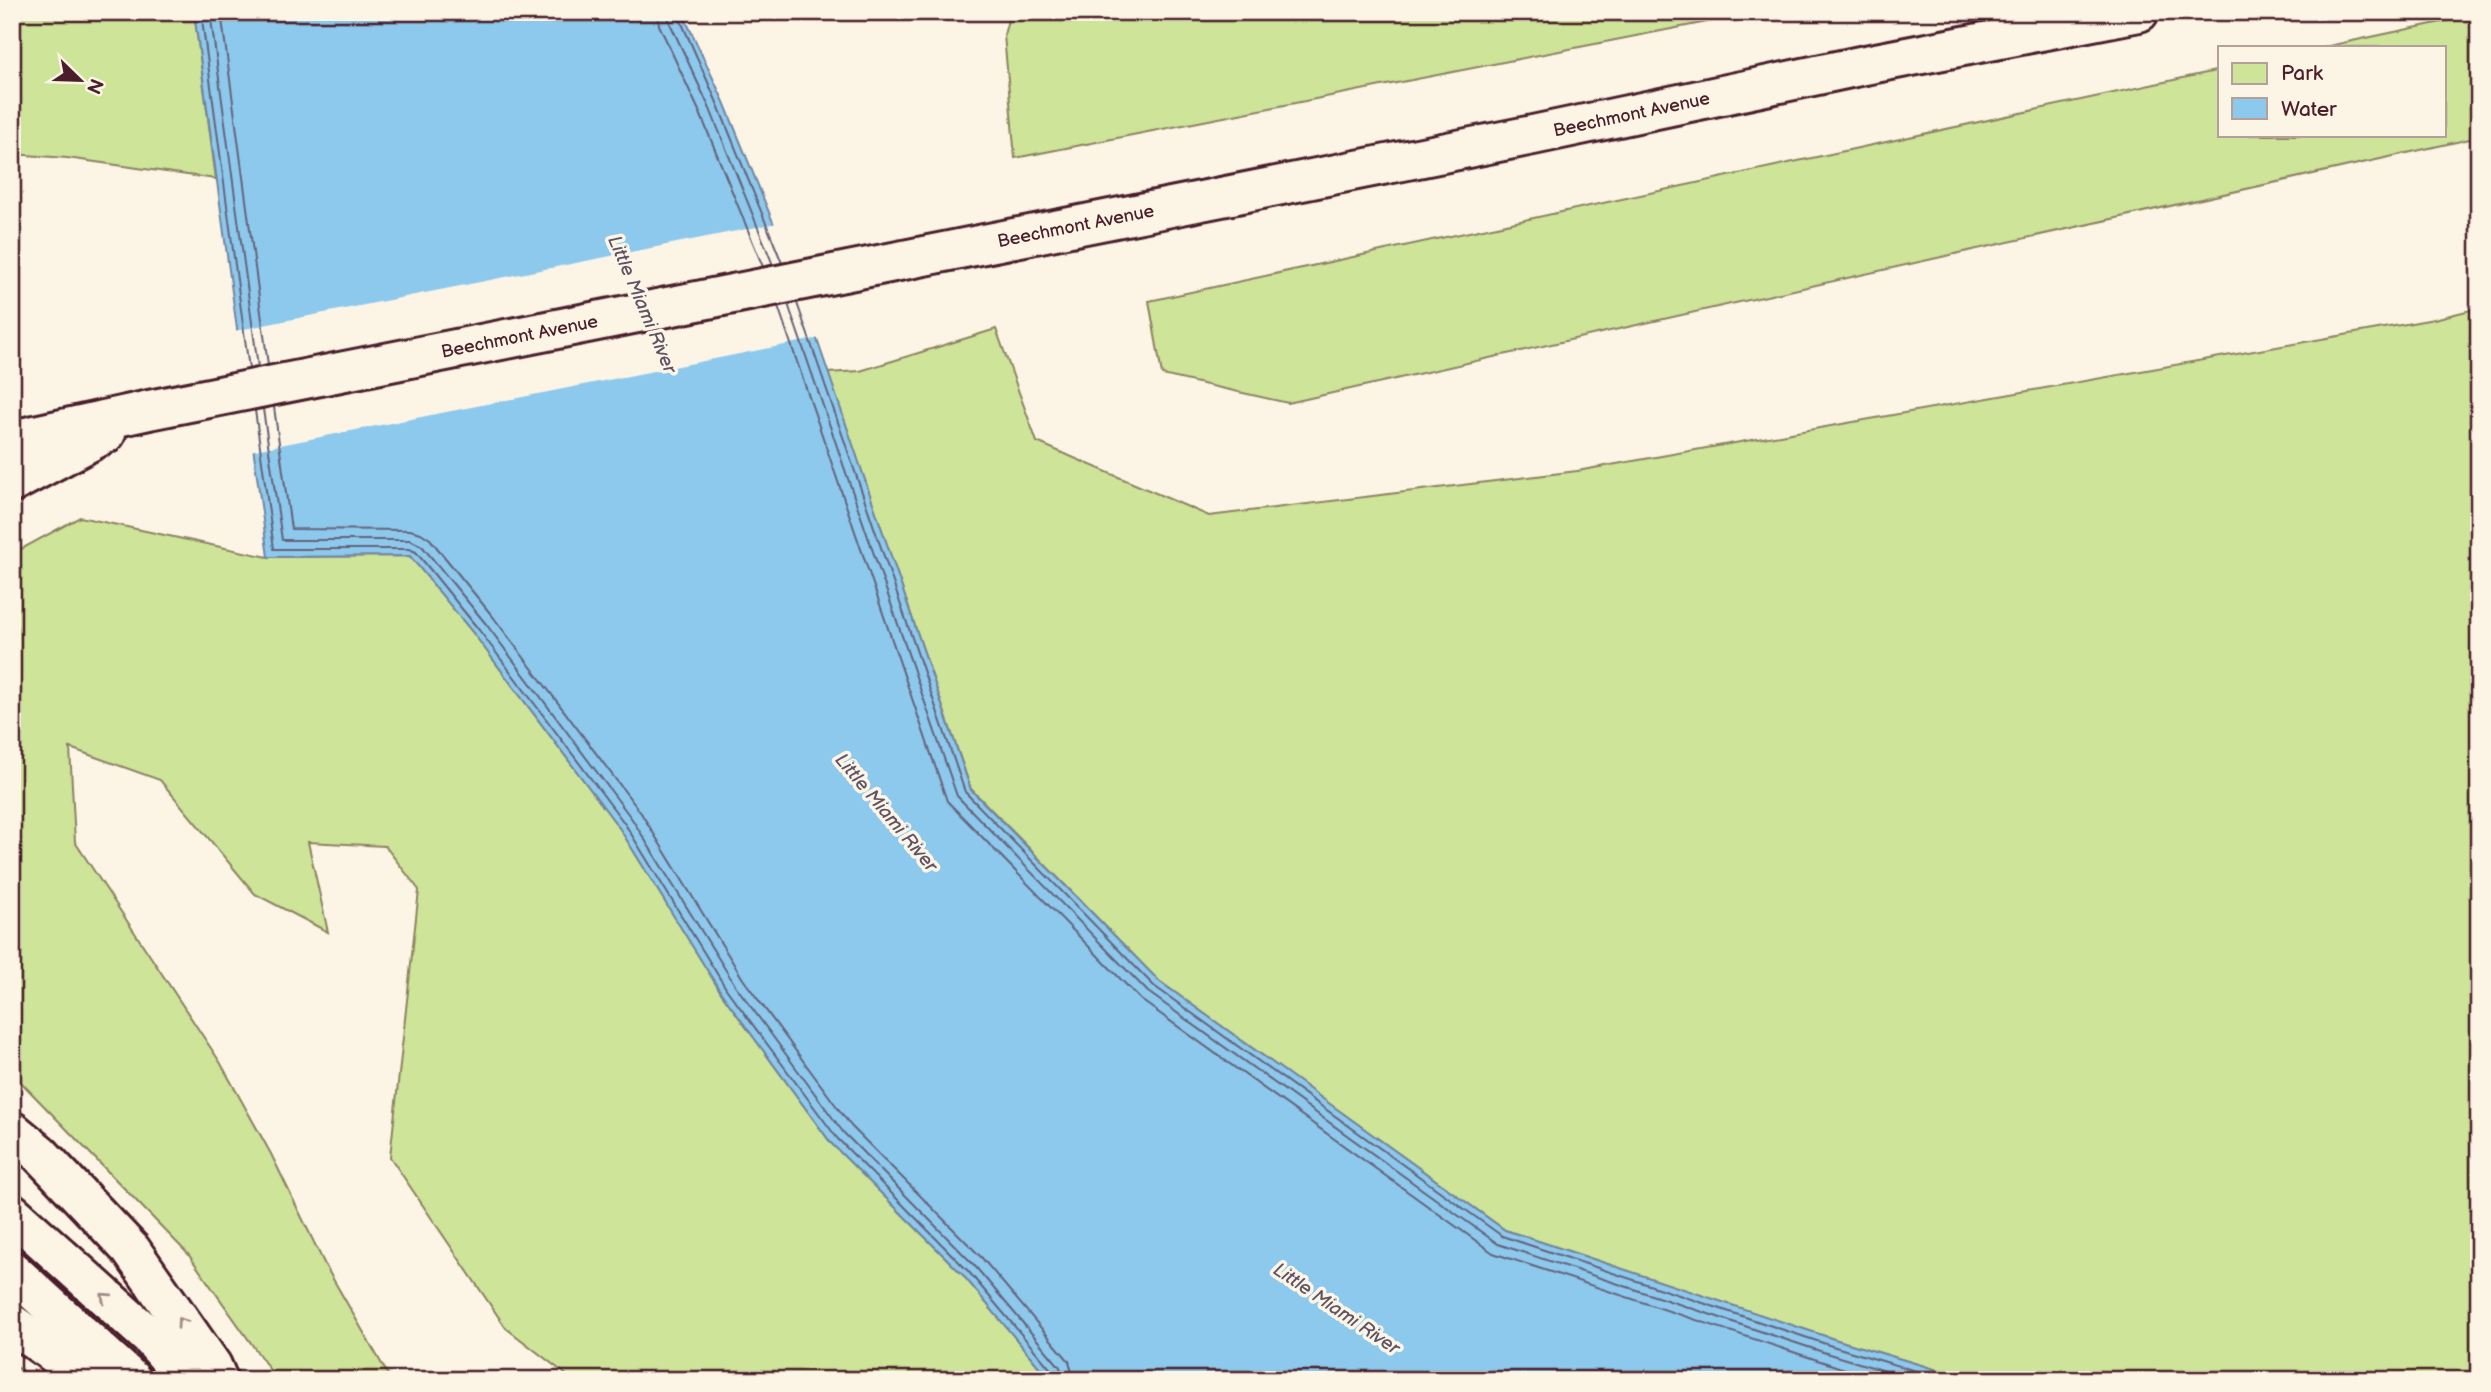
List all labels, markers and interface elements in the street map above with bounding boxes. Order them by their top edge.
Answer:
north arrow [46,46,116,116]
legend [2218,46,2446,136]
text: Park [2281,61,2324,86]
text: N [81,75,108,97]
street label: Beechmont Avenue [1551,88,1712,141]
text: Water [2281,97,2337,122]
street label: Beechmont Avenue [996,200,1156,252]
water label: Little Miami River [602,232,681,378]
street label: Beechmont Avenue [439,311,600,363]
water label: Little Miami River [830,749,943,878]
water label: Little Miami River [1269,1259,1405,1361]
one-way arrow [101,1292,114,1305]
one-way arrow [177,1317,189,1330]

